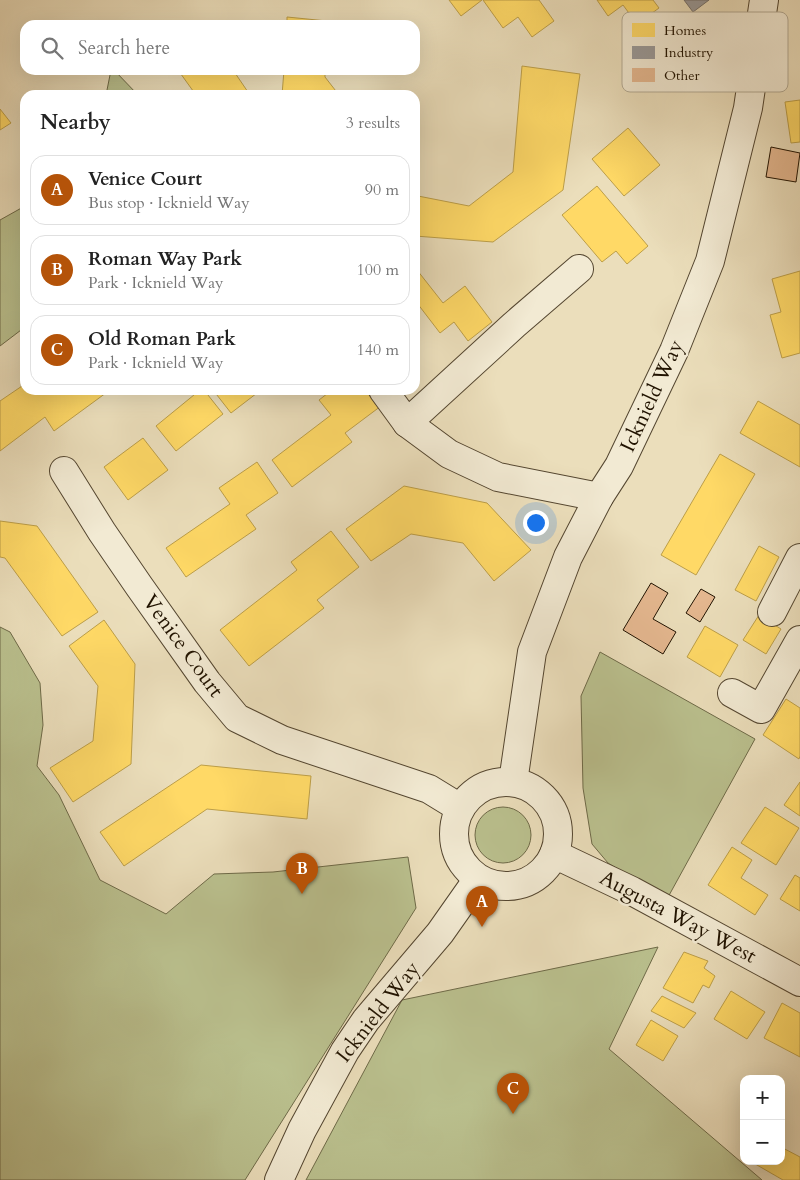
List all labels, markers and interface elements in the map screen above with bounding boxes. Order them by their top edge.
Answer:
legend [622,12,788,92]
search box [20,20,420,75]
text: Homes [664,21,706,40]
icon: search [38,34,66,62]
text: Search here [78,35,170,61]
text: Industry [664,43,714,62]
text: Other [664,66,701,85]
text: Nearby [40,108,111,137]
text: 3 results [346,112,400,134]
text: Venice Court [88,166,202,192]
text: A [51,179,63,201]
text: 90 m [365,179,399,201]
text: Bus stop · Icknield Way [88,192,250,214]
text: Roman Way Park [88,246,242,272]
text: B [51,259,63,281]
text: 100 m [357,259,399,281]
text: Park · Icknield Way [88,272,224,294]
text: Old Roman Park [88,326,236,352]
street label: Icknield Way [613,335,691,457]
text: C [51,339,63,361]
text: 140 m [357,339,399,361]
text: Park · Icknield Way [88,352,224,374]
your location [523,510,549,536]
street label: Venice Court [136,589,230,704]
pin: B [286,853,318,894]
street label: Augusta Way West [595,863,762,971]
pin: A [466,886,498,927]
street label: Icknield Way [329,955,427,1069]
pin: C [497,1073,529,1114]
map controls [740,1075,785,1165]
button: + [740,1075,785,1120]
button: − [740,1120,785,1165]

